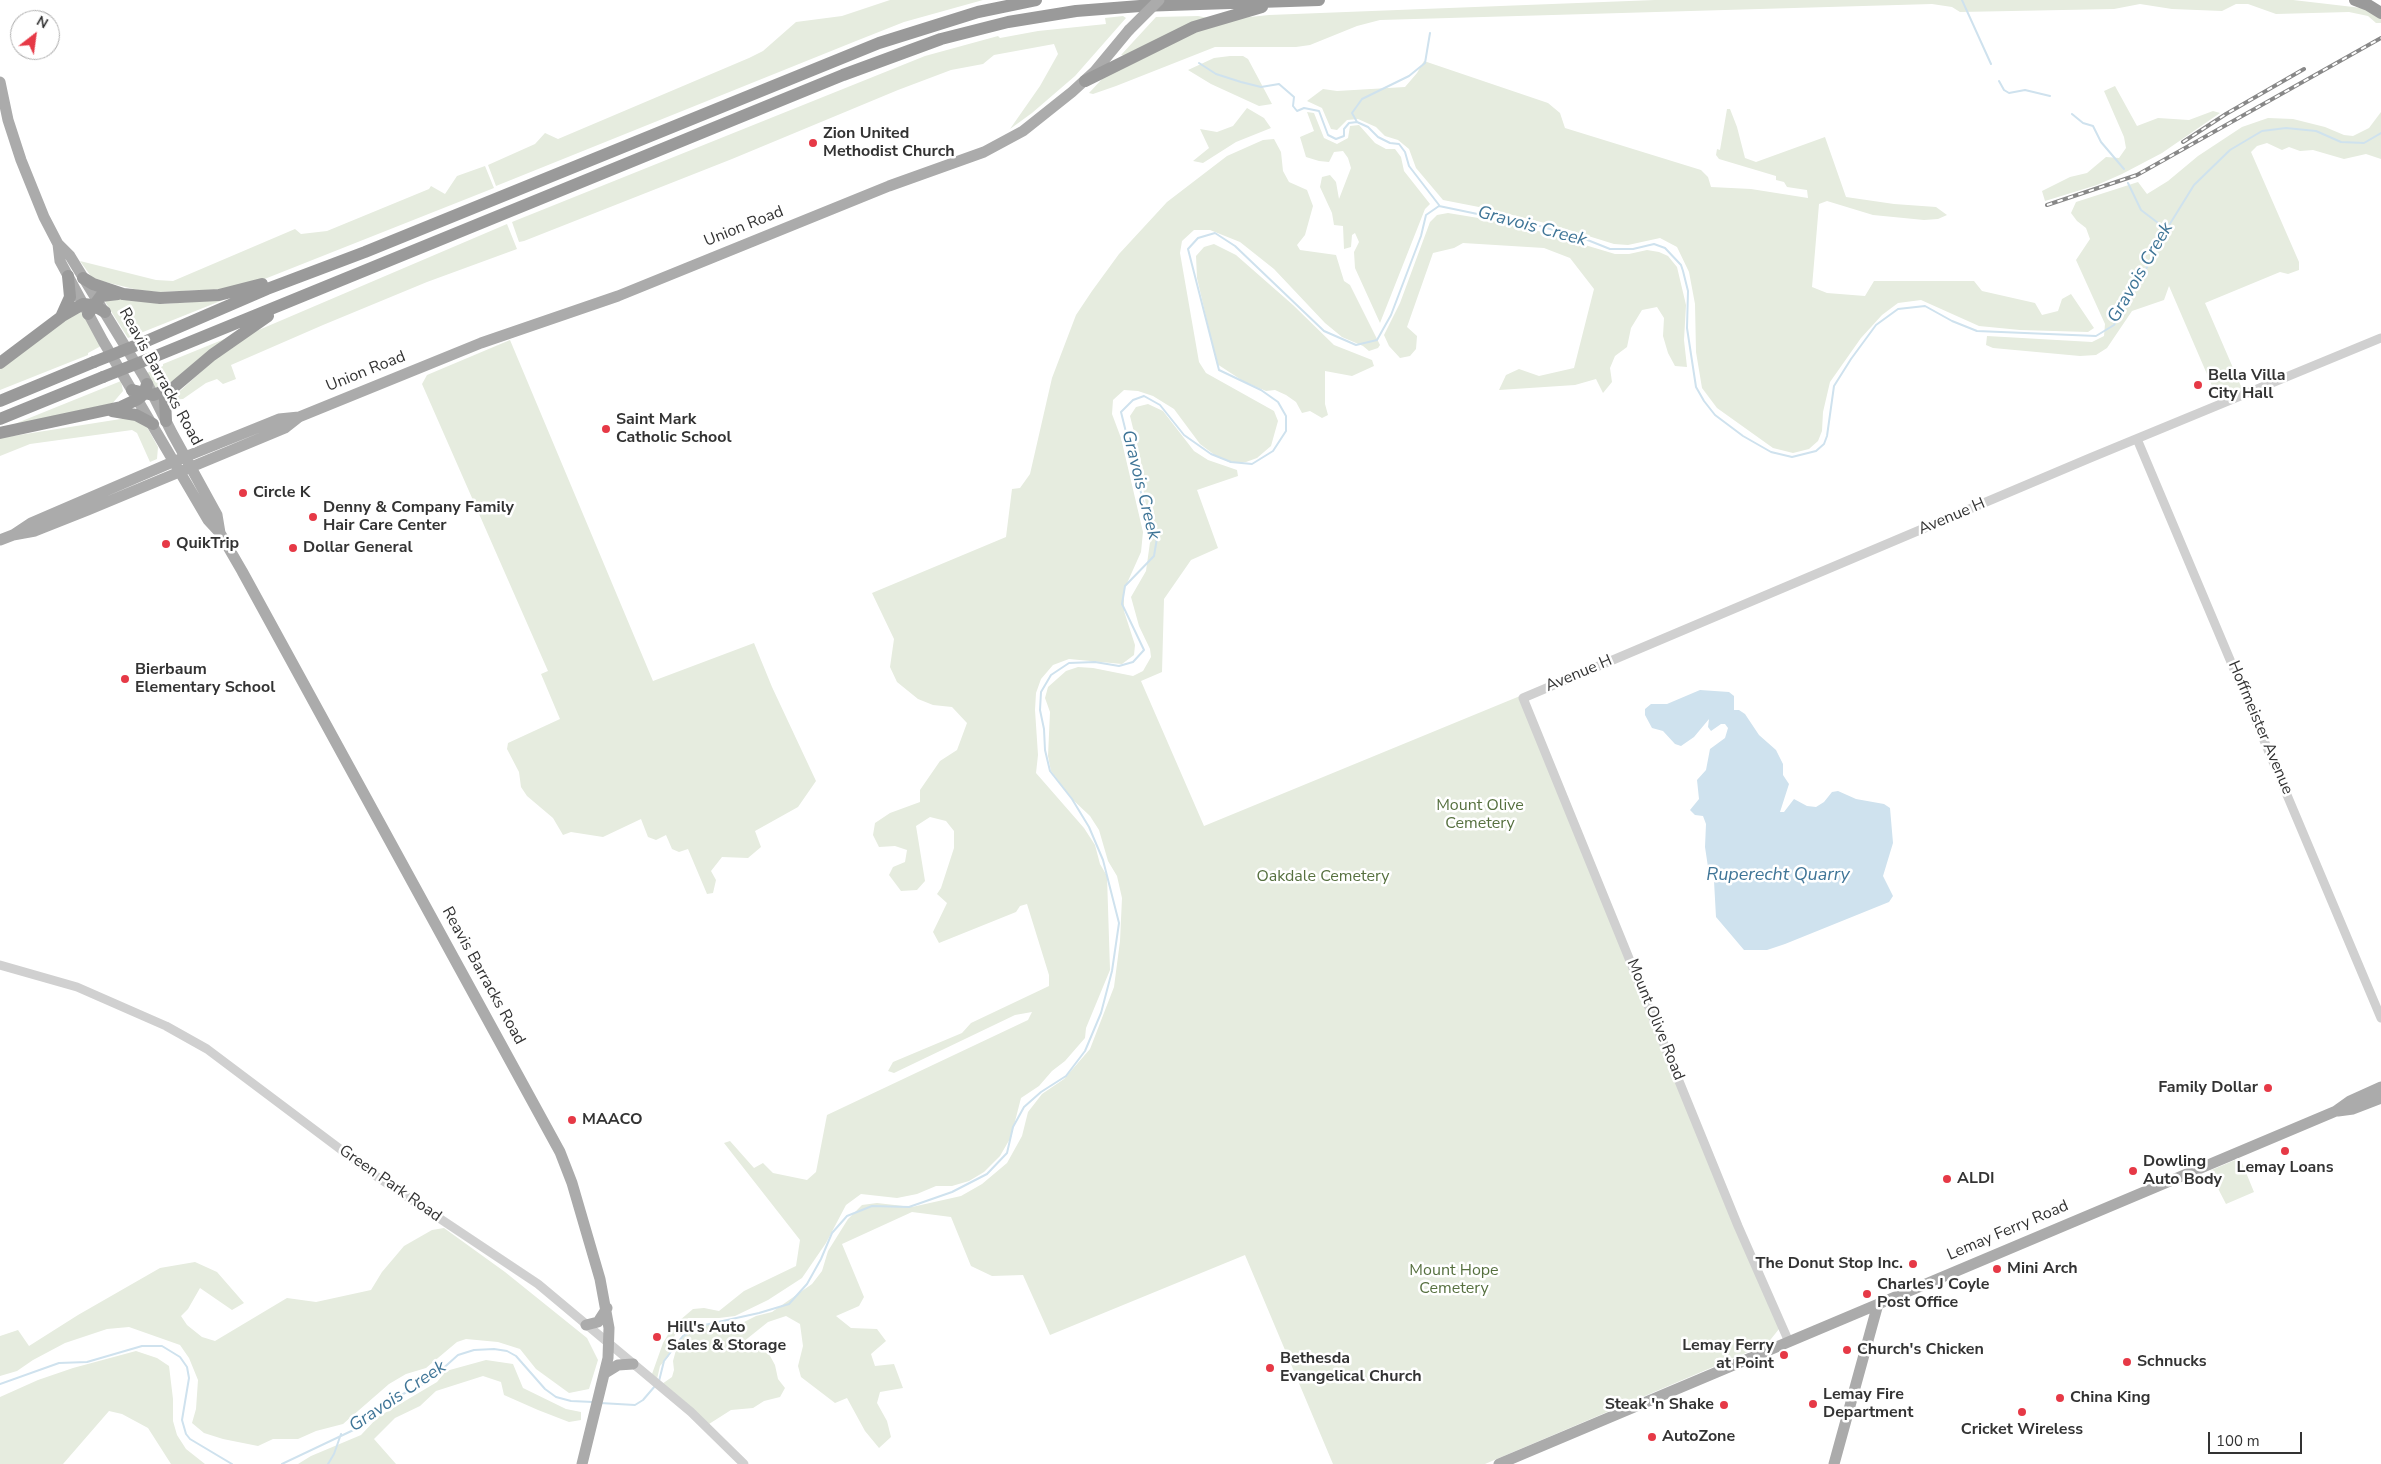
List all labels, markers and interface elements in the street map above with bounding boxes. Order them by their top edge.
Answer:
north arrow [10,10,60,60]
text: N [33,12,52,33]
place label: Zion United Methodist Church [823,124,955,162]
marker: Zion United Methodist Church [807,137,819,149]
street label: Union Road [702,202,786,252]
water label: Gravois Creek [1475,202,1589,252]
water label: Gravois Creek [2104,219,2178,327]
street label: Reavis Barracks Road [114,305,206,449]
street label: Union Road [324,347,408,397]
place label: Bella Villa City Hall [2208,366,2285,404]
marker: Bella Villa City Hall [2192,379,2204,391]
place label: Saint Mark Catholic School [616,410,732,448]
marker: Saint Mark Catholic School [600,423,612,435]
water label: Gravois Creek [1116,428,1164,542]
place label: Circle K [253,483,310,503]
marker: Circle K [237,487,249,499]
street label: Avenue H [1916,494,1988,540]
place label: Denny & Company Family Hair Care Center [323,498,514,536]
marker: Denny & Company Family Hair Care Center [307,511,319,523]
place label: QuikTrip [176,534,239,554]
marker: QuikTrip [160,538,172,550]
place label: Dollar General [303,538,412,558]
marker: Dollar General [287,542,299,554]
street label: Avenue H [1543,651,1615,697]
street label: Hoffmeister Avenue [2223,658,2297,798]
place label: Bierbaum Elementary School [135,660,275,698]
marker: Bierbaum Elementary School [119,673,131,685]
park label: Mount Olive Cemetery [1436,796,1524,834]
water label: Ruperecht Quarry [1706,865,1850,887]
park label: Oakdale Cemetery [1256,867,1390,887]
street label: Reavis Barracks Road [437,904,529,1048]
street label: Mount Olive Road [1622,957,1688,1083]
place label: Family Dollar [2158,1078,2258,1098]
marker: Family Dollar [2262,1082,2274,1094]
place label: MAACO [582,1110,643,1130]
marker: MAACO [566,1114,578,1126]
street label: Green Park Road [335,1142,445,1226]
marker: Lemay Loans [2279,1145,2291,1157]
place label: Dowling Auto Body [2143,1152,2222,1190]
place label: Lemay Loans [2236,1158,2334,1178]
marker: Dowling Auto Body [2127,1165,2139,1177]
place label: ALDI [1957,1169,1995,1189]
marker: ALDI [1941,1173,1953,1185]
street label: Lemay Ferry Road [1944,1197,2072,1265]
place label: The Donut Stop Inc. [1755,1254,1903,1274]
marker: The Donut Stop Inc. [1907,1258,1919,1270]
place label: Mini Arch [2007,1259,2078,1279]
park label: Mount Hope Cemetery [1409,1261,1499,1299]
marker: Mini Arch [1991,1263,2003,1275]
place label: Charles J Coyle Post Office [1877,1275,1990,1313]
marker: Charles J Coyle Post Office [1861,1288,1873,1300]
place label: Hill's Auto Sales & Storage [667,1318,786,1356]
marker: Hill's Auto Sales & Storage [651,1331,663,1343]
place label: Lemay Ferry at Point [1682,1336,1774,1374]
place label: Church's Chicken [1857,1340,1984,1360]
marker: Church's Chicken [1841,1344,1853,1356]
place label: Bethesda Evangelical Church [1280,1349,1422,1387]
marker: Lemay Ferry at Point [1778,1349,1790,1361]
place label: Schnucks [2137,1352,2206,1372]
marker: Schnucks [2121,1356,2133,1368]
water label: Gravois Creek [346,1357,450,1437]
marker: Bethesda Evangelical Church [1264,1362,1276,1374]
place label: Lemay Fire Department [1823,1385,1913,1423]
place label: China King [2070,1388,2150,1408]
marker: China King [2054,1392,2066,1404]
place label: Steak 'n Shake [1605,1395,1714,1415]
marker: Lemay Fire Department [1807,1398,1819,1410]
marker: Steak 'n Shake [1718,1399,1730,1411]
marker: Cricket Wireless [2016,1406,2028,1418]
place label: Cricket Wireless [1961,1420,2083,1440]
scale bar [2211,1422,2305,1454]
place label: AutoZone [1662,1427,1735,1447]
marker: AutoZone [1646,1431,1658,1443]
text: 100 m [2216,1431,2260,1451]

